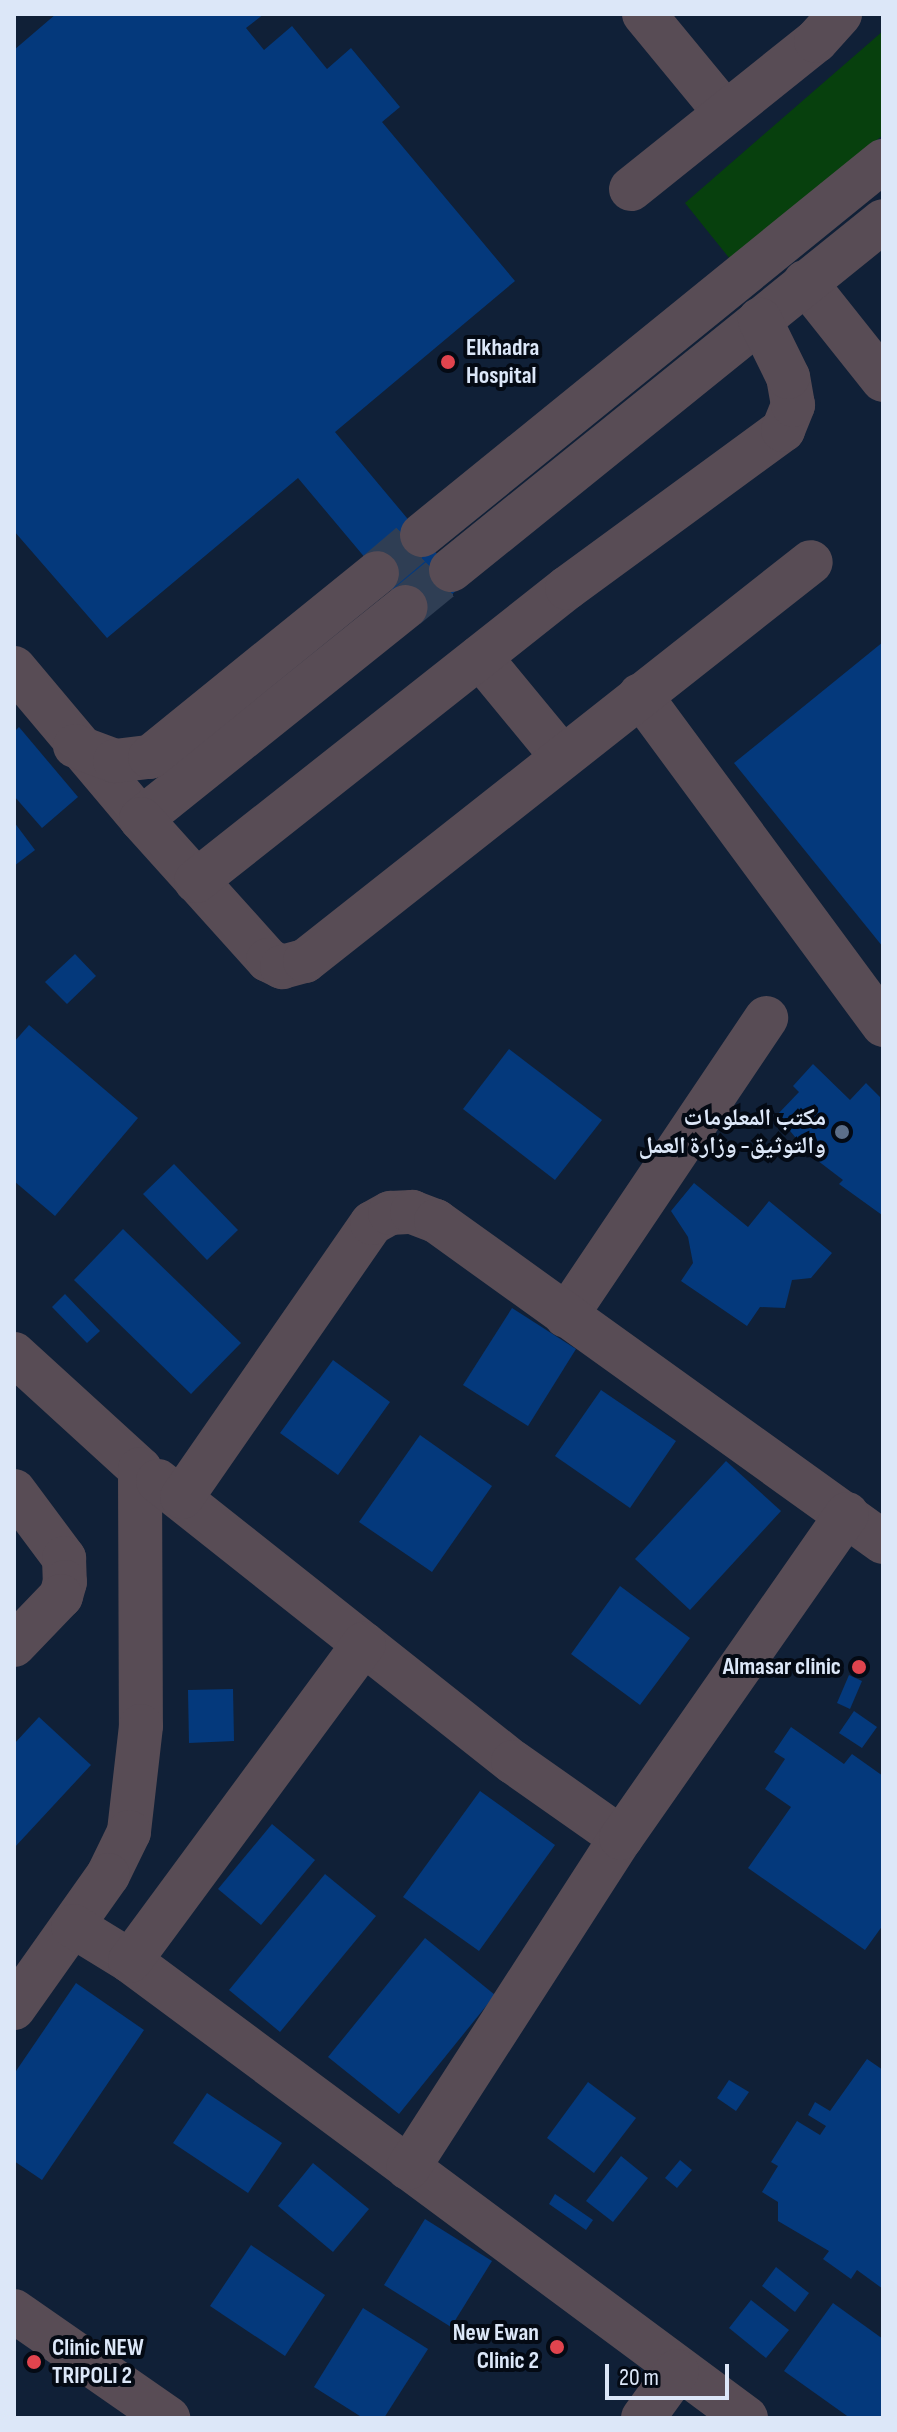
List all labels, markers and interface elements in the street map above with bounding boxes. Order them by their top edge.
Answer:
place label: Elkhadra Hospital [466,334,539,390]
marker: Elkhadra Hospital [437,351,459,373]
place label: مكتب المعلومات والتوثيق- وزارة العمل [638,1104,826,1160]
marker: مكتب المعلومات والتوثيق- وزارة العمل [833,1123,851,1141]
place label: Almasar clinic [723,1653,841,1681]
marker: Almasar clinic [848,1656,870,1678]
place label: New Ewan Clinic 2 [453,2319,539,2375]
place label: Clinic NEW TRIPOLI 2 [52,2334,144,2390]
marker: New Ewan Clinic 2 [546,2336,568,2358]
scale bar [609,2348,733,2398]
marker: Clinic NEW TRIPOLI 2 [23,2351,45,2373]
text: 20 m [619,2363,659,2392]

